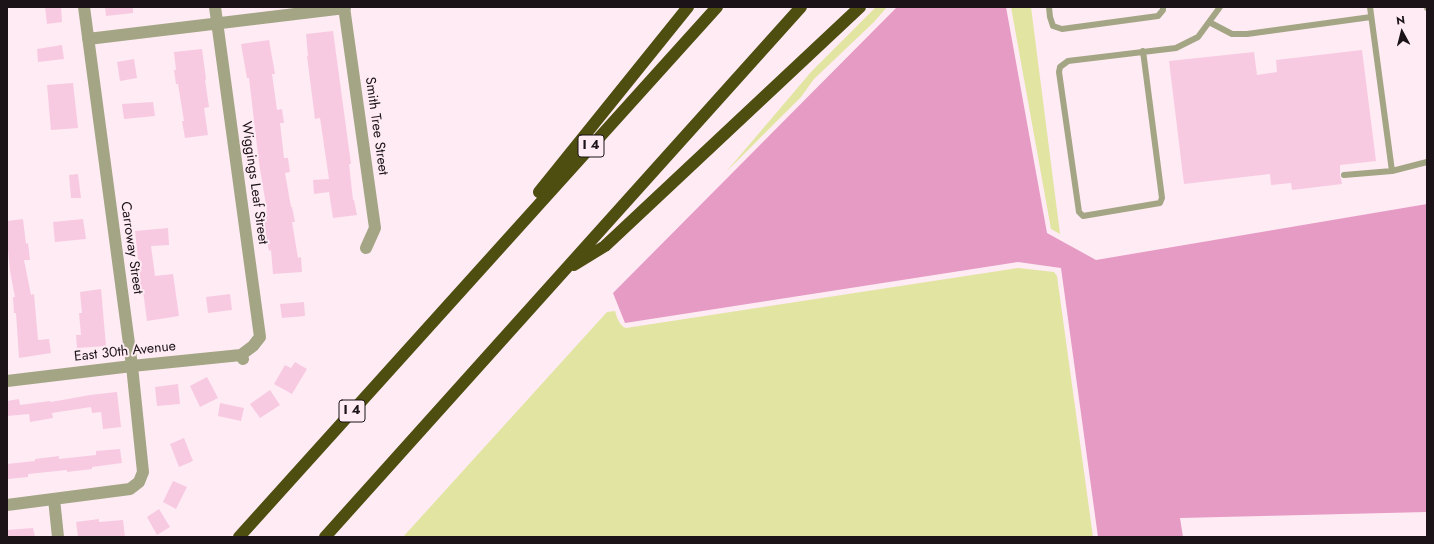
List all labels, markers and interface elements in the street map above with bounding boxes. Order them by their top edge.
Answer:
north arrow [1382,12,1422,52]
text: N [1395,12,1406,29]
street label: Smith Tree Street [361,76,391,176]
street label: Wiggings Leaf Street [237,120,271,246]
road number: I 4 [578,135,604,157]
street label: Carroway Street [116,201,146,295]
street label: East 30th Avenue [73,338,177,366]
road number: I 4 [339,400,365,422]

